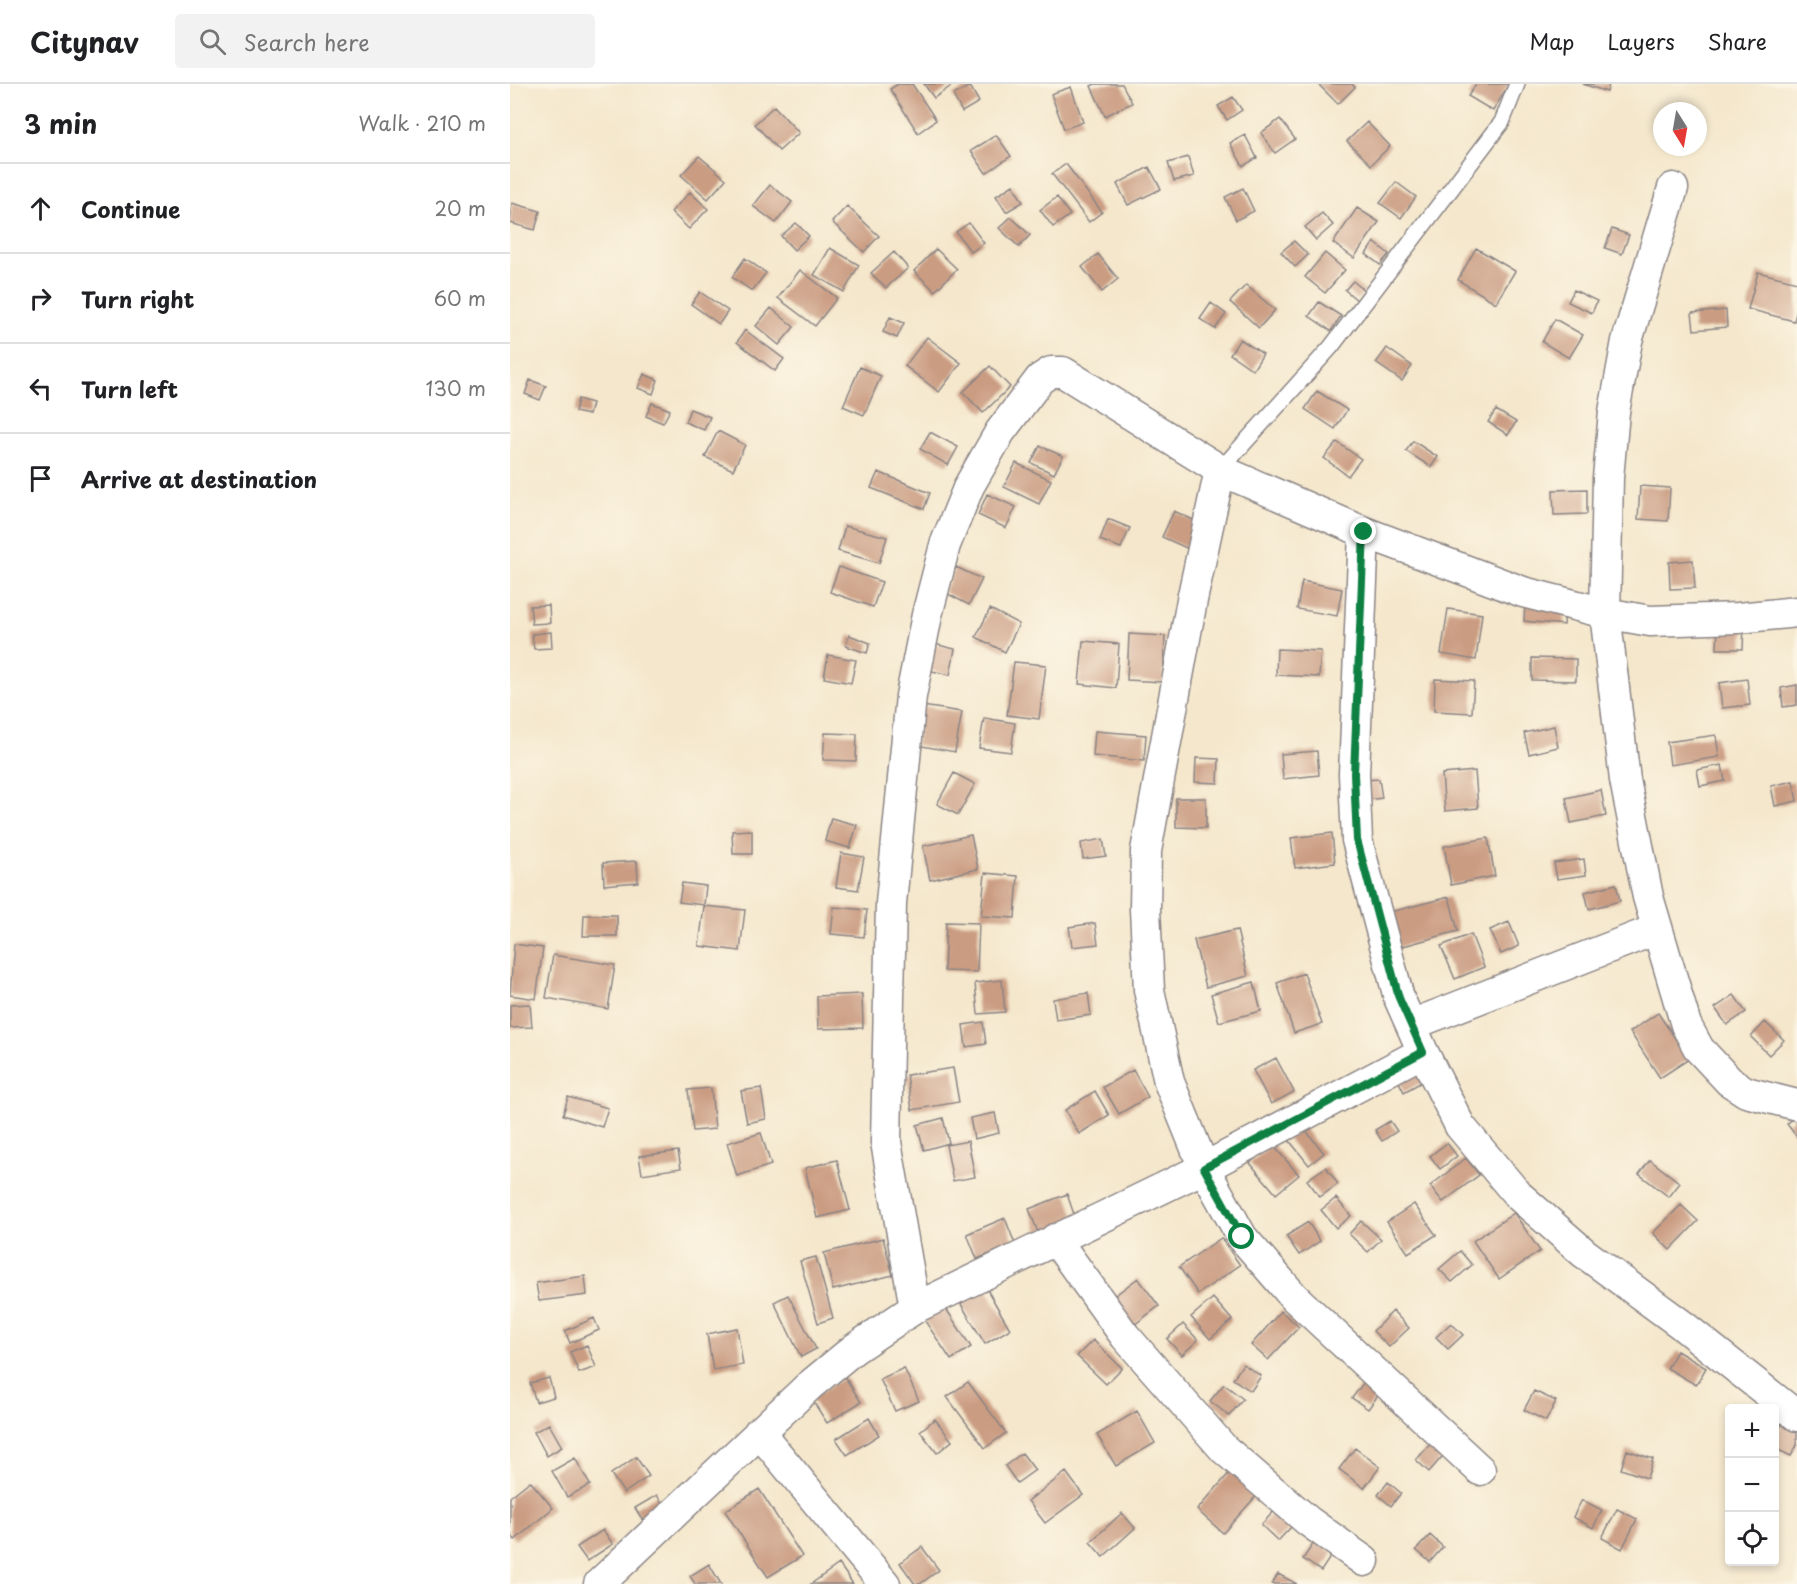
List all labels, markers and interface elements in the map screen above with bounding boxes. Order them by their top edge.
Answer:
search box [175,14,595,68]
text: Citynav [30,20,139,63]
icon: search [196,25,229,58]
text: Search here [244,25,370,58]
text: Map [1530,25,1574,57]
text: Layers [1607,25,1675,57]
text: Share [1708,25,1767,57]
north arrow [1653,102,1707,156]
text: 3 min [24,104,97,143]
text: Walk · 210 m [359,108,486,138]
icon: ahead [24,192,57,225]
text: Continue [81,192,180,225]
text: 20 m [434,193,486,223]
icon: right [24,282,57,315]
text: Turn right [81,282,194,315]
text: 60 m [434,283,486,313]
icon: left [24,372,57,405]
text: Turn left [81,372,178,405]
text: 130 m [426,373,486,403]
icon: arrive [24,462,57,495]
text: Arrive at destination [81,462,317,495]
route end [1350,518,1376,544]
route start [1228,1223,1254,1249]
map controls [1725,1404,1779,1566]
button: + [1725,1404,1779,1458]
button: − [1725,1458,1779,1512]
button: locate [1725,1512,1779,1566]

